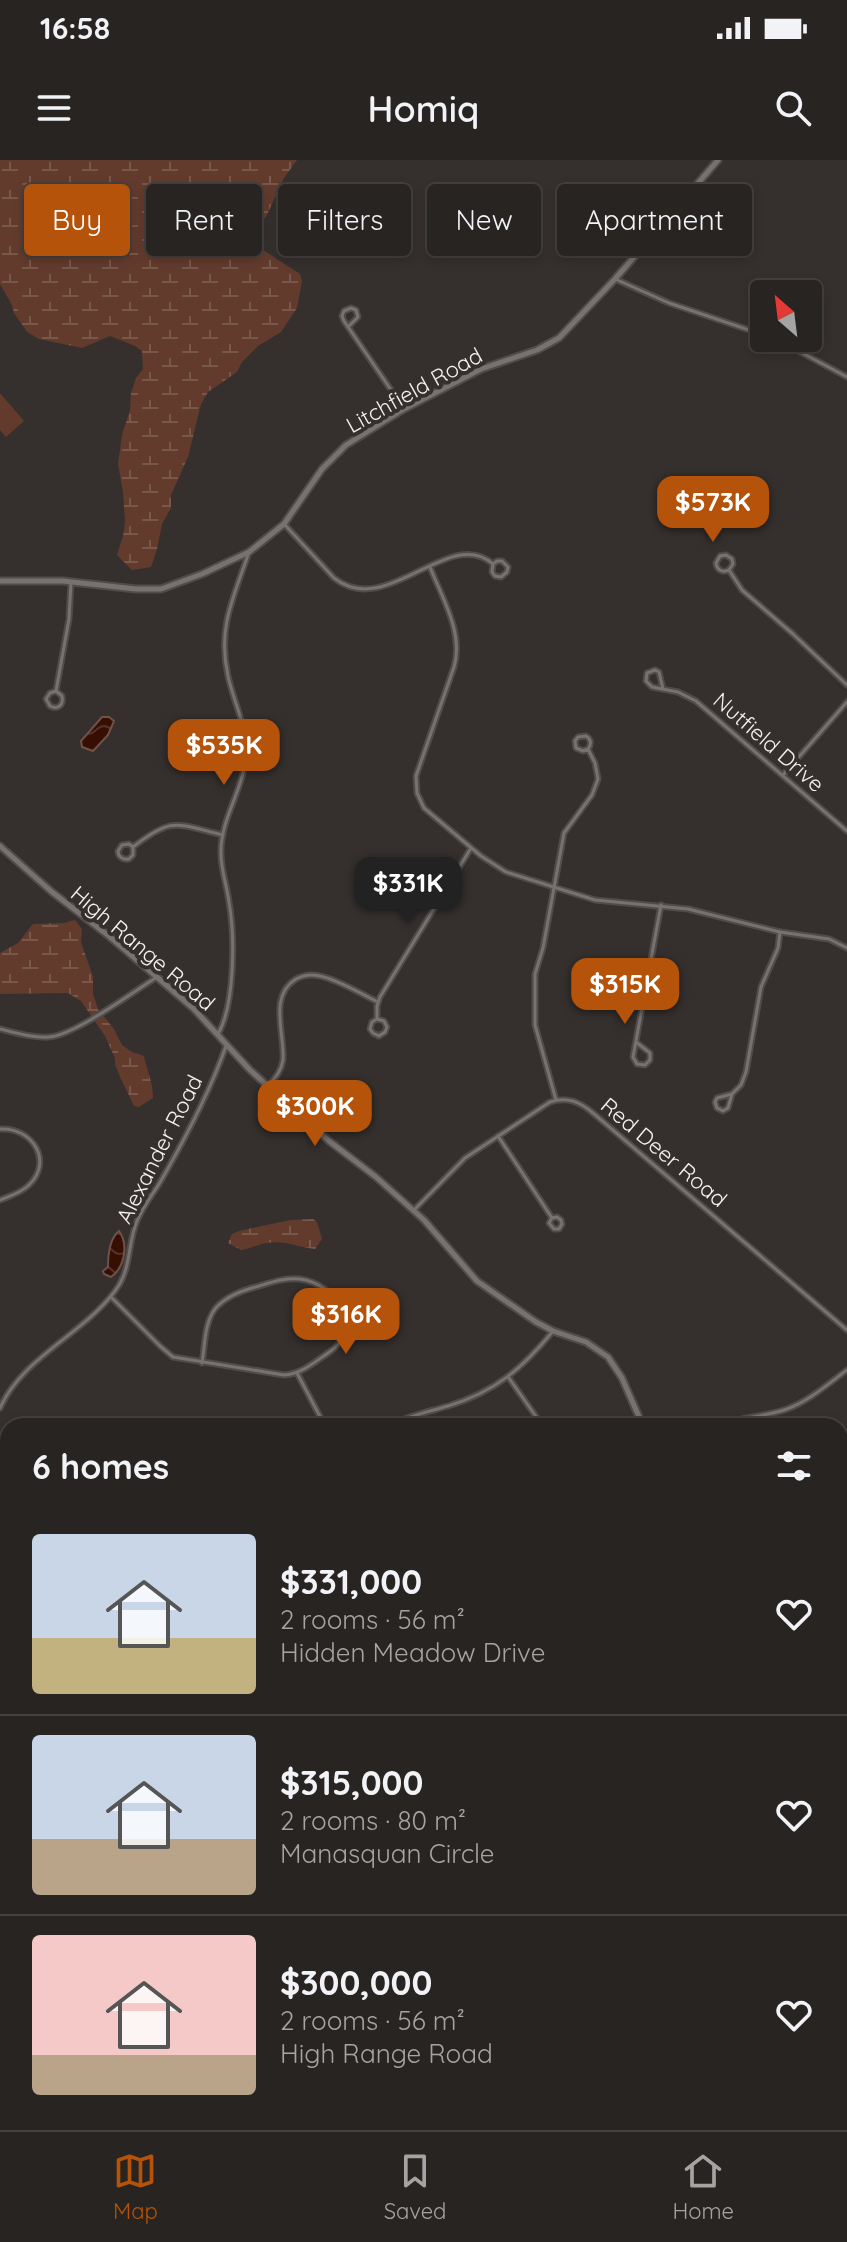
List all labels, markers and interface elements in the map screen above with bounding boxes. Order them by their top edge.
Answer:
text: 16:58 [40,9,110,47]
icon: menu [32,86,76,130]
text: Homiq [368,86,479,131]
icon: search [771,86,815,130]
chip: Buy [24,184,130,256]
chip: Rent [146,184,262,256]
chip: Filters [278,184,411,256]
chip: New [427,184,541,256]
chip: Apartment [557,184,752,256]
north arrow [750,280,822,352]
map controls [750,280,822,352]
street label: Litchfield Road [341,341,487,439]
pin: $573K [657,476,769,544]
text: $573K [675,485,751,518]
street label: Nutfield Drive [708,686,830,798]
pin: $535K [168,719,280,787]
text: $535K [186,728,262,761]
pin: $331K [352,857,464,925]
text: $331K [373,866,443,899]
street label: High Range Road [65,879,221,1017]
pin: $315K [569,958,681,1026]
text: $315K [589,967,661,1000]
street label: Alexander Road [110,1070,208,1228]
pin: $300K [259,1080,371,1148]
text: $300K [276,1089,354,1122]
street label: Red Deer Road [595,1091,733,1213]
pin: $316K [290,1288,402,1356]
text: $316K [310,1297,382,1330]
icon: filters [772,1444,816,1488]
text: 6 homes [32,1445,169,1488]
text: $331,000 [280,1560,422,1603]
icon: home [96,1566,192,1662]
icon: heart [772,1592,816,1636]
text: 2 rooms · 56 m² [280,1603,465,1636]
text: Hidden Meadow Drive [280,1636,545,1669]
text: $315,000 [280,1761,423,1804]
icon: home [96,1767,192,1863]
icon: heart [772,1793,816,1837]
text: 2 rooms · 80 m² [280,1804,466,1837]
text: Manasquan Circle [280,1837,495,1870]
text: $300,000 [280,1961,432,2004]
icon: home [96,1967,192,2063]
icon: heart [772,1993,816,2037]
text: 2 rooms · 56 m² [280,2004,465,2037]
text: High Range Road [280,2037,493,2070]
tab: Map [113,2149,158,2225]
tab: Saved [384,2149,446,2225]
tab: Home [672,2149,734,2225]

